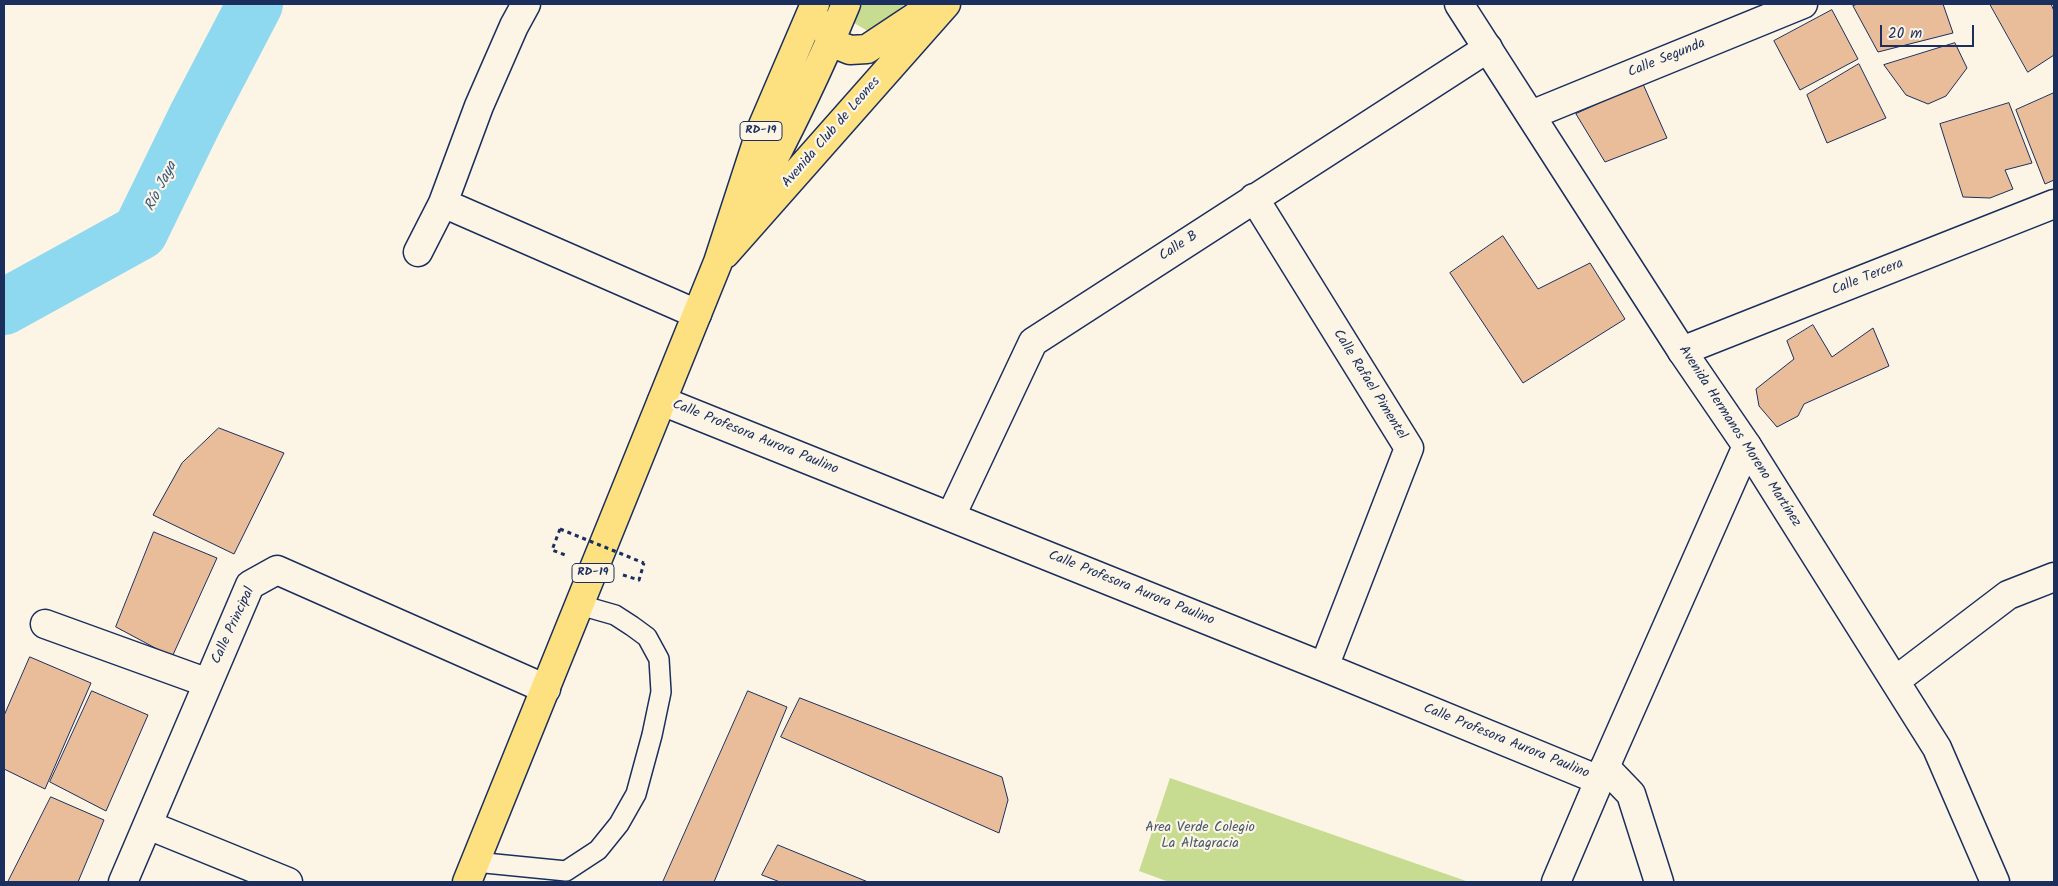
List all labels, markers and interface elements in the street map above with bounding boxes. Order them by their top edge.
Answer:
scale bar [1883,15,1977,47]
text: 20 m [1888,22,1922,46]
street label: Calle Segunda [1626,36,1708,82]
street label: Avenida Club de Leones [779,74,885,192]
road number: RD-19 [740,122,782,140]
water label: Río Jaya [142,159,182,215]
street label: Calle B [1157,228,1201,266]
street label: Calle Tercera [1830,256,1906,300]
street label: Calle Rafael Pimentel [1328,327,1410,443]
street label: Avenida Hermanos Moreno Martínez [1674,343,1804,531]
street label: Calle Profesora Aurora Paulino [670,397,840,479]
street label: Calle Profesora Aurora Paulino [1046,548,1216,630]
road number: RD-19 [572,564,614,582]
street label: Calle Principal [209,585,259,667]
street label: Calle Profesora Aurora Paulino [1421,701,1591,783]
park label: Area Verde Colegio La Altagracia [1145,821,1255,854]

